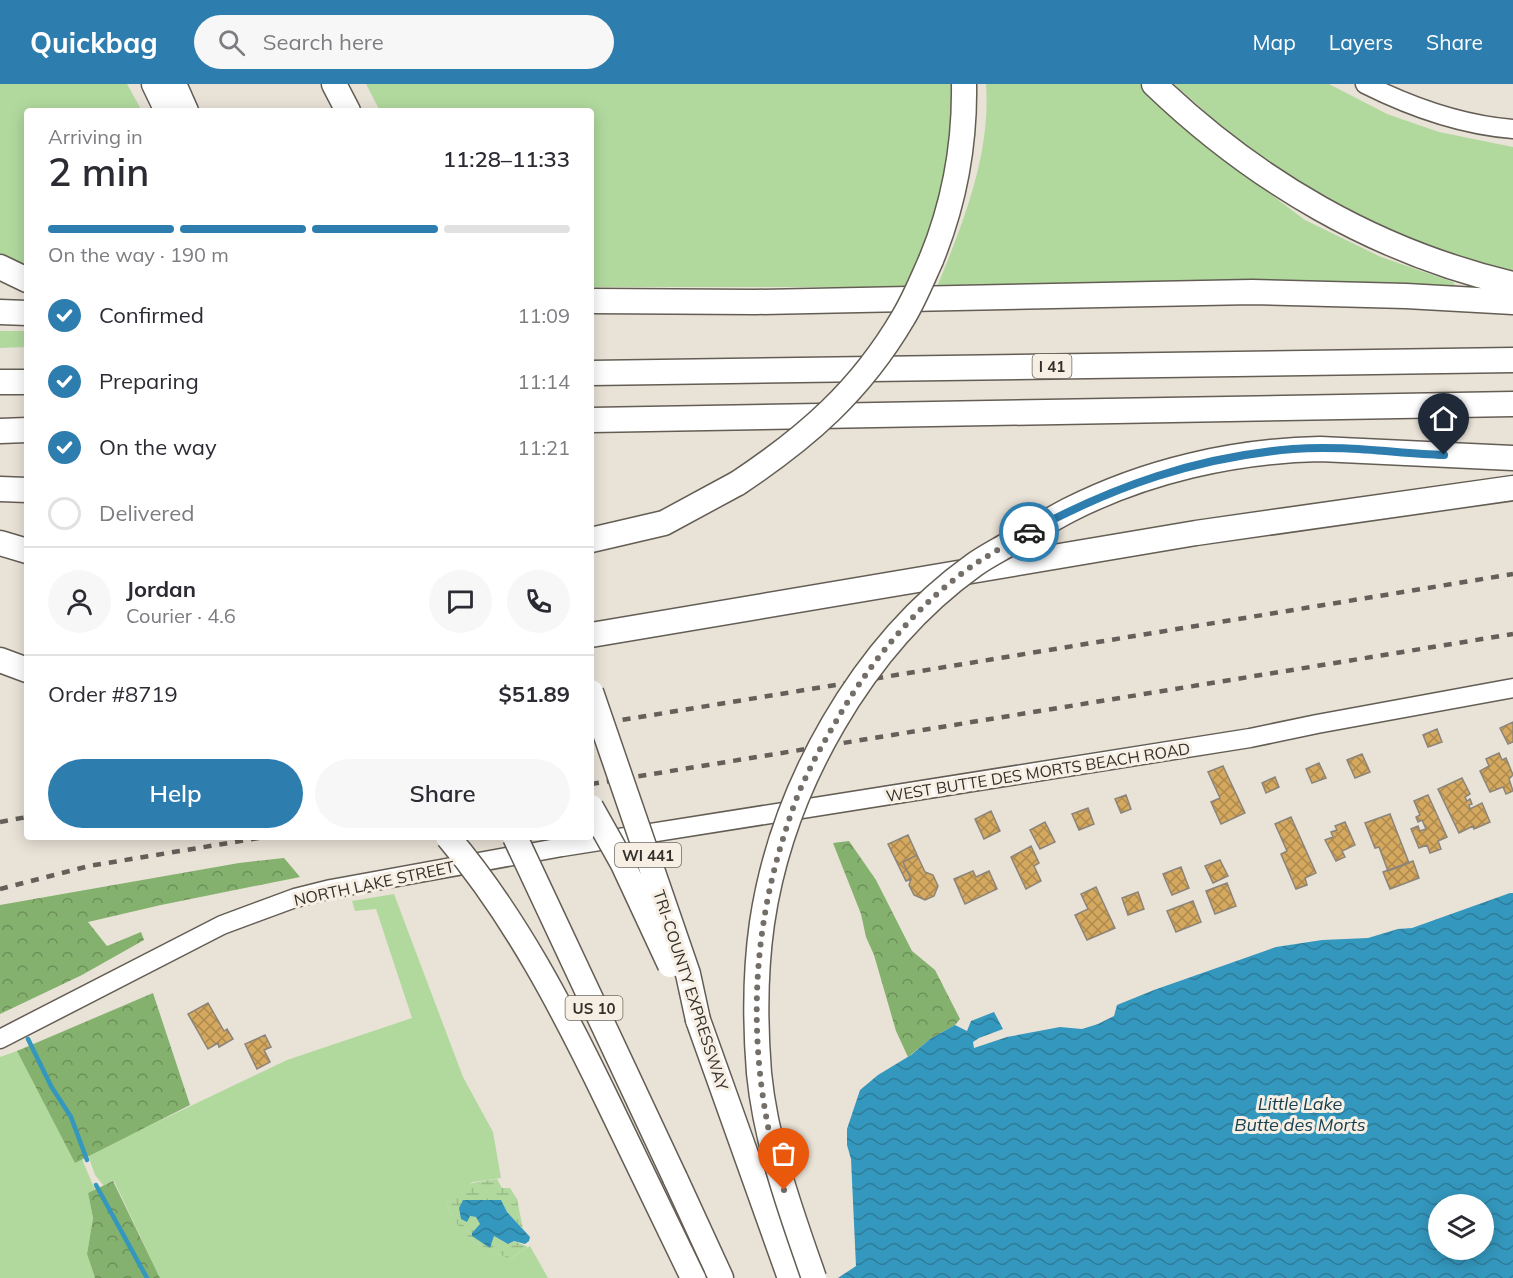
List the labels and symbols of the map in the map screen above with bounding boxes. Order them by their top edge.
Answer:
road number: I 41 [1032,354,1072,378]
pin [1418,393,1469,455]
courier [999,502,1059,562]
street label: WEST BUTTE DES MORTS BEACH ROAD [884,738,1192,806]
road number: WI 441 [615,843,681,867]
street label: NORTH LAKE STREET [292,856,457,910]
street label: TRI-COUNTY EXPRESSWAY [649,887,733,1093]
road number: US 10 [566,996,622,1020]
water label: Little Lake Butte des Morts [1234,1092,1366,1136]
pin [758,1128,809,1190]

